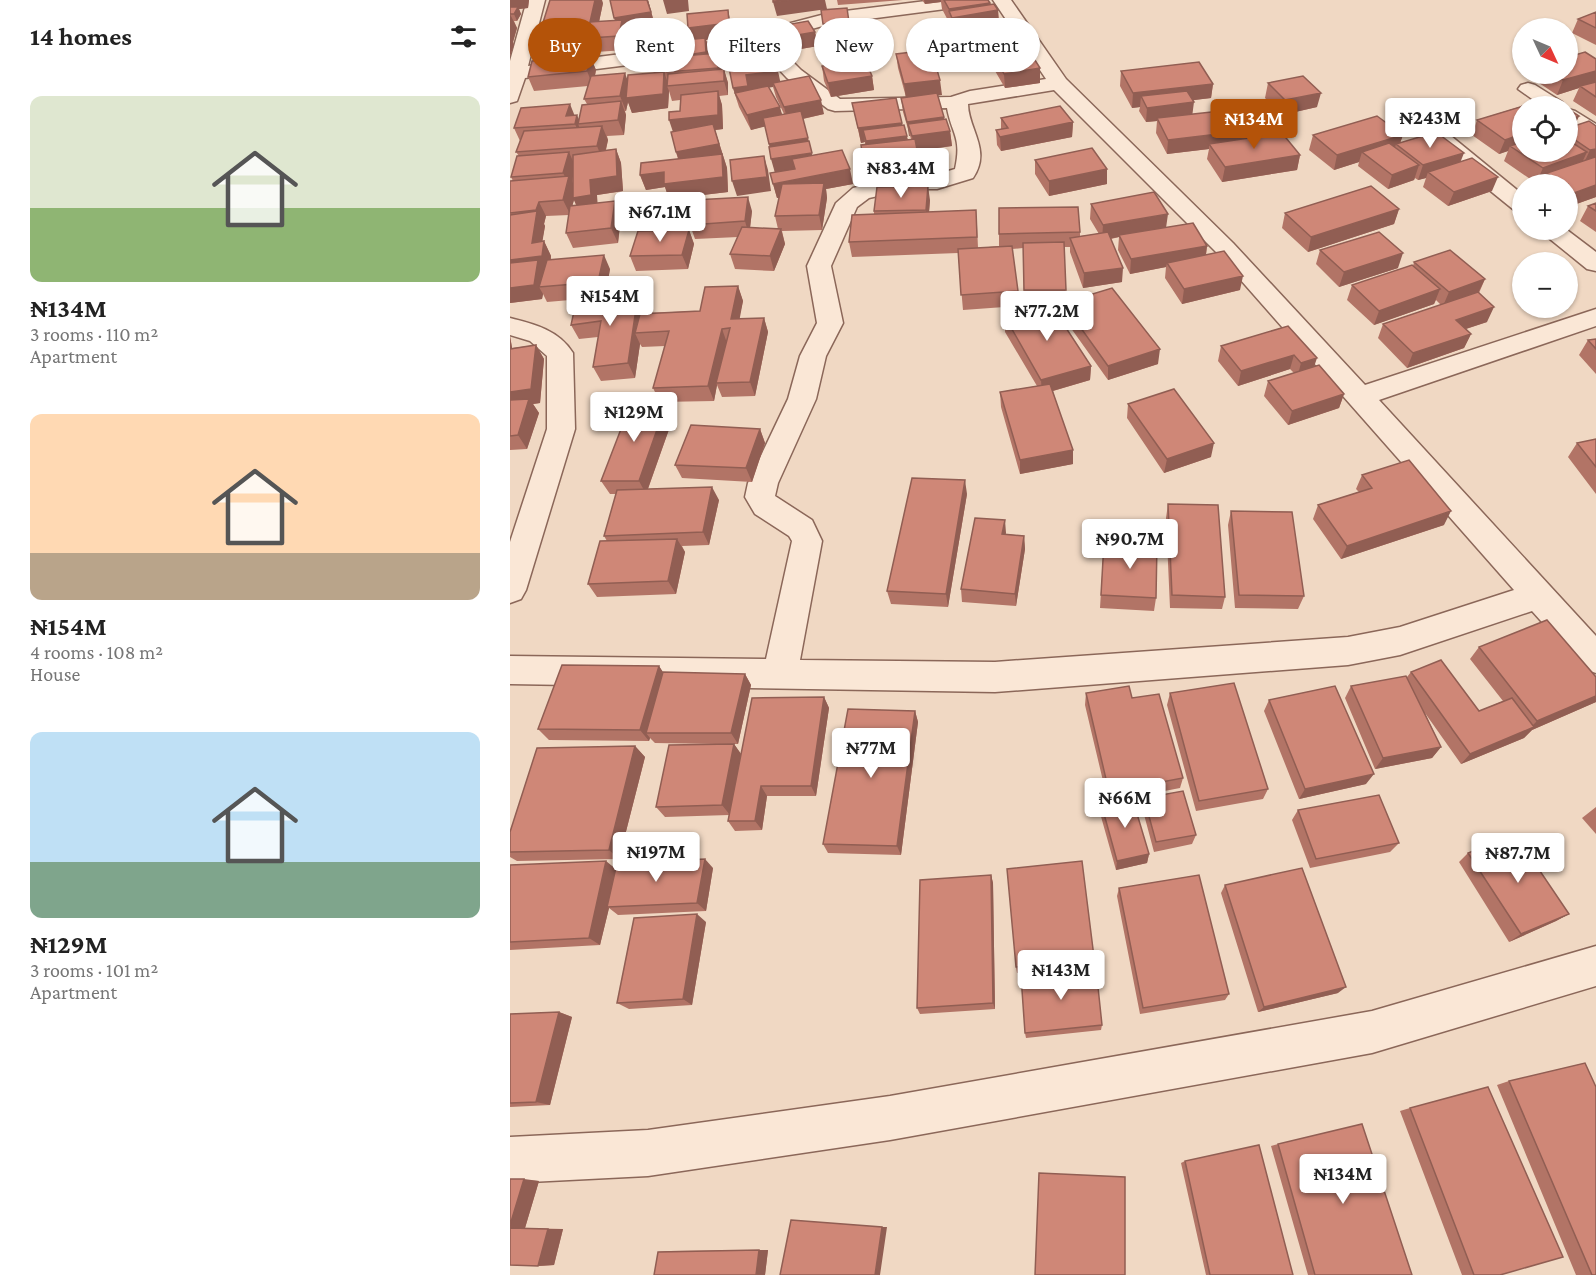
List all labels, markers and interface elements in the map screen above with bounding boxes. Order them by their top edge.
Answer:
chip: Buy [528,18,602,72]
chip: Rent [614,18,695,72]
chip: Filters [707,18,802,72]
chip: New [814,18,894,72]
chip: Apartment [906,18,1040,72]
north arrow [1512,18,1578,84]
map controls [1512,18,1578,318]
icon: filters [447,20,480,53]
text: 14 homes [30,22,132,51]
button: locate [1512,96,1578,162]
pin: ₦243M [1388,98,1472,149]
pin: ₦134M [1212,99,1296,150]
text: ₦243M [1399,106,1461,128]
text: ₦134M [1225,107,1283,129]
icon: home [201,135,309,243]
pin: ₦83.4M [852,148,950,199]
text: ₦83.4M [867,156,935,178]
button: + [1512,174,1578,240]
pin: ₦67.1M [611,192,709,243]
text: ₦67.1M [629,200,691,222]
button: − [1512,252,1578,318]
pin: ₦154M [568,276,652,327]
text: ₦154M [580,284,640,306]
pin: ₦77.2M [998,291,1096,342]
text: ₦134M [30,294,107,323]
text: ₦77.2M [1014,299,1080,321]
text: 3 rooms · 110 m² [30,323,158,345]
text: Apartment [30,345,117,367]
pin: ₦129M [592,392,676,443]
text: ₦129M [604,400,664,422]
icon: home [201,453,309,561]
pin: ₦90.7M [1081,519,1179,570]
text: ₦90.7M [1096,527,1164,549]
text: ₦154M [30,612,107,641]
text: 4 rooms · 108 m² [30,641,163,663]
text: House [30,663,80,685]
pin: ₦77M [835,728,907,779]
text: ₦77M [846,736,896,758]
icon: home [201,771,309,879]
pin: ₦66M [1089,778,1161,829]
text: ₦66M [1099,786,1151,808]
pin: ₦197M [614,832,698,883]
pin: ₦87.7M [1469,833,1567,884]
text: ₦197M [627,840,685,862]
text: ₦87.7M [1485,841,1551,863]
text: ₦129M [30,930,107,959]
pin: ₦143M [1019,950,1103,1001]
text: ₦143M [1032,958,1090,980]
text: 3 rooms · 101 m² [30,959,158,981]
text: Apartment [30,981,117,1003]
pin: ₦134M [1301,1154,1385,1205]
text: ₦134M [1314,1162,1372,1184]

